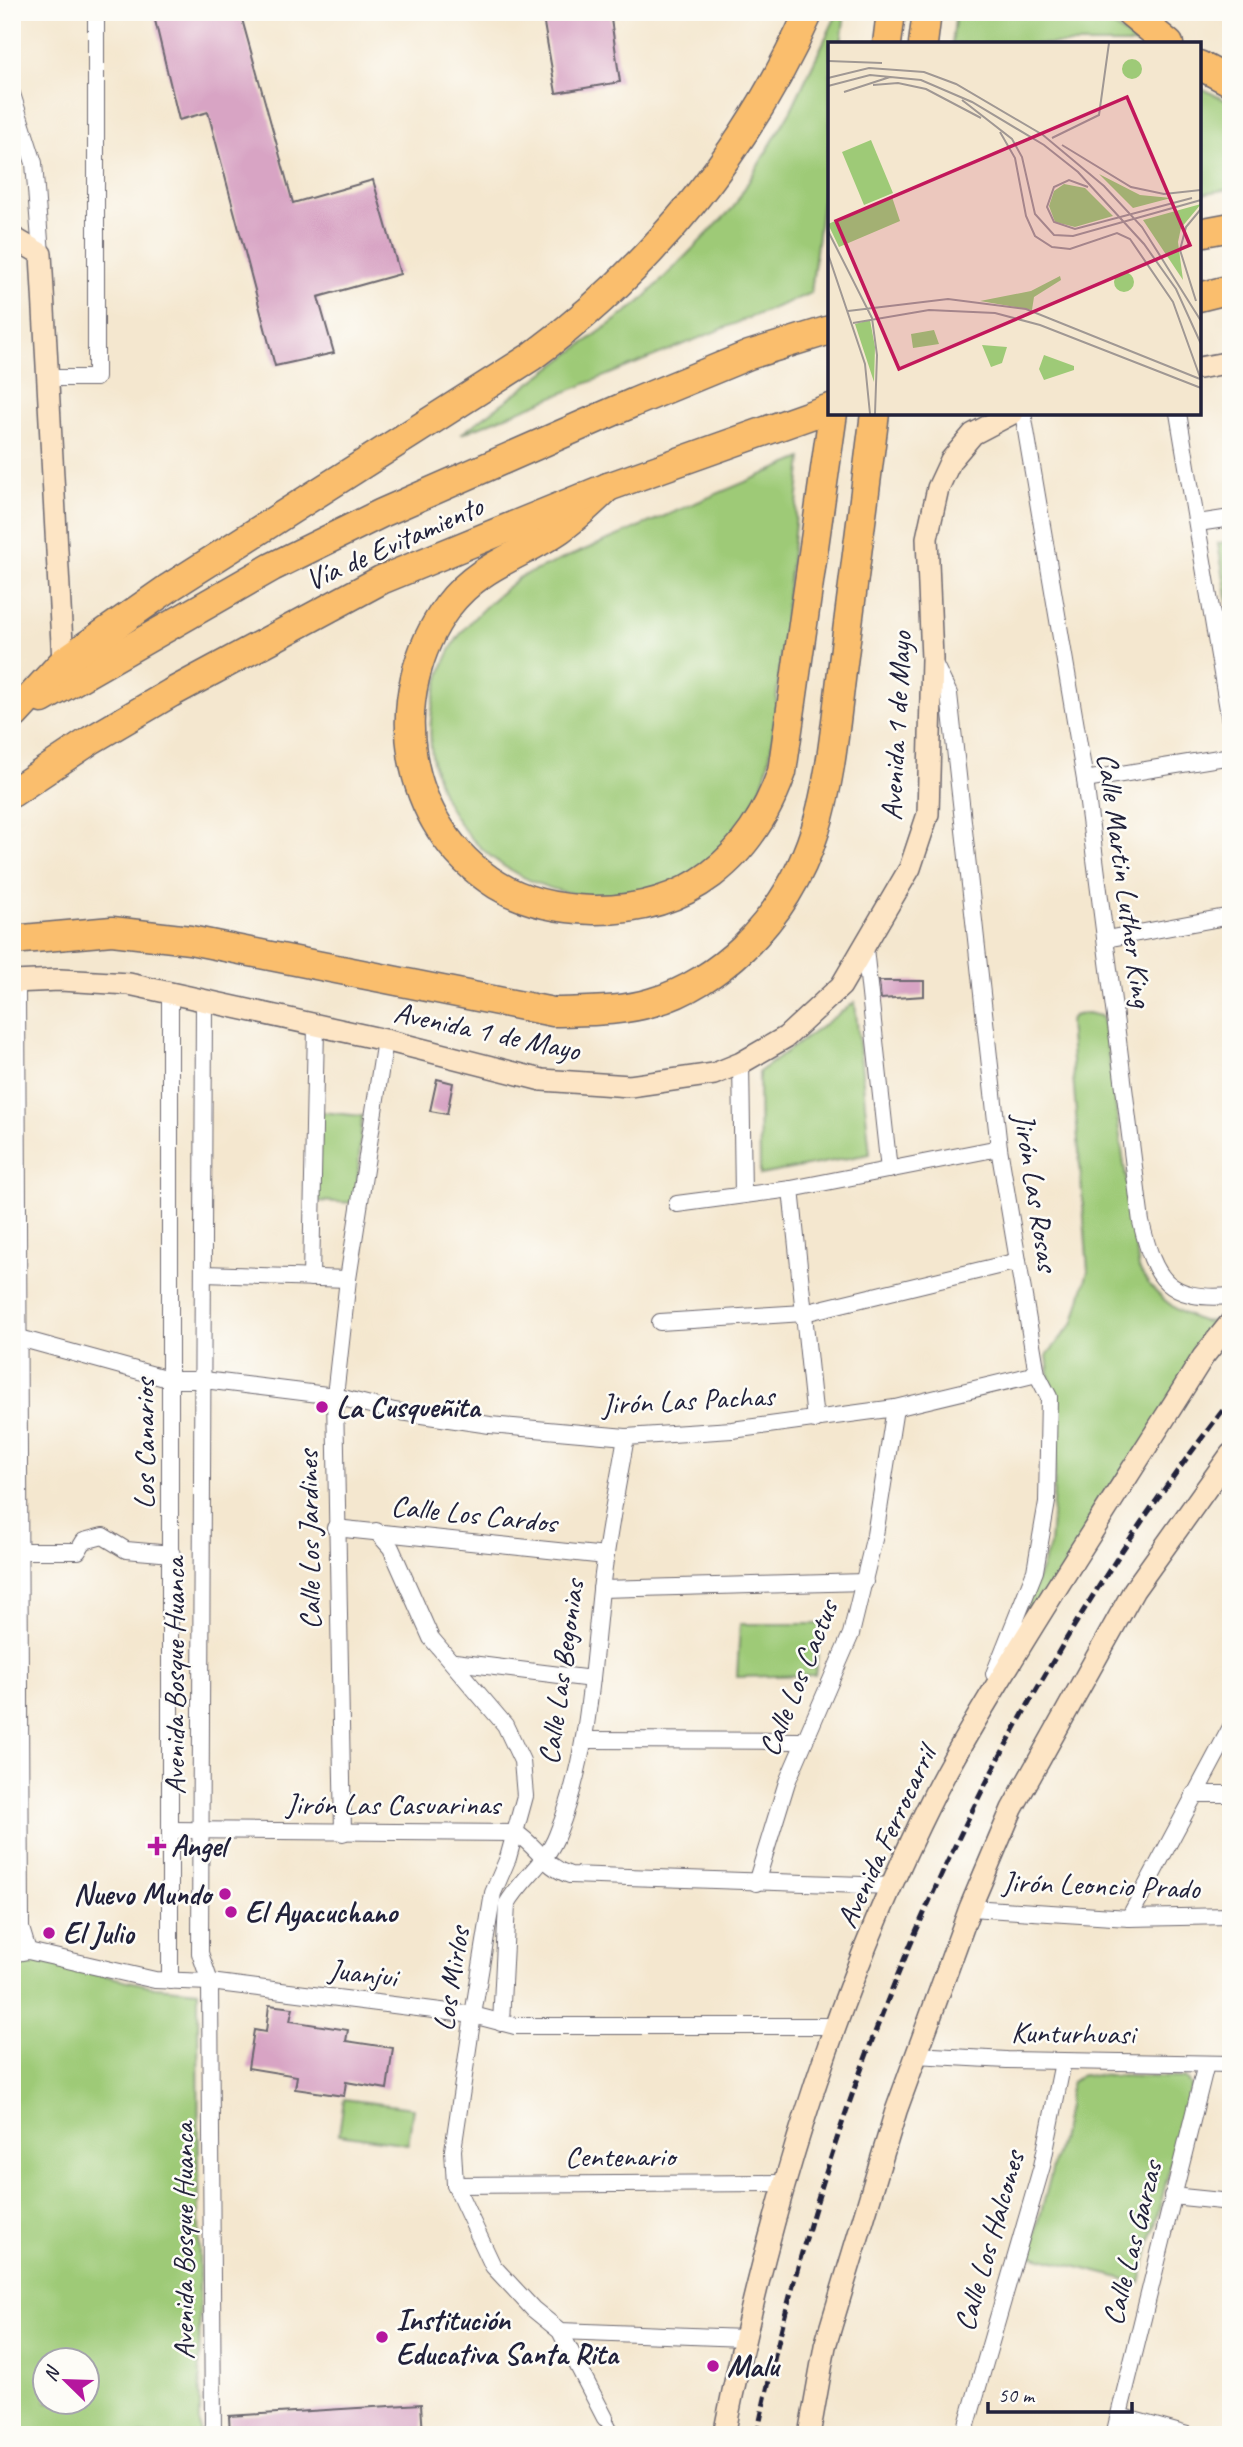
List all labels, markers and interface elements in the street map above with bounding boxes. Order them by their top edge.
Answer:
inset map [828,42,1201,415]
street label: Vía de Evitamiento [299,486,490,599]
street label: Avenida 1 de Mayo [872,629,920,821]
street label: Calle Martin Luther King [1088,751,1162,1011]
street label: Avenida 1 de Mayo [391,993,585,1070]
street label: Jirón Las Rosas [1004,1109,1068,1276]
street label: Los Canarios [125,1376,163,1509]
street label: Jirón Las Pachas [599,1376,778,1424]
place label: La Cusqueñita [336,1388,482,1426]
marker: La Cusqueñita [314,1399,330,1415]
street label: Calle Los Jardines [288,1447,330,1630]
street label: Calle Los Cardos [389,1486,561,1542]
street label: Avenida Bosque Huanca [155,1555,193,1795]
street label: Calle Las Begonias [529,1575,593,1767]
street label: Calle Los Cactus [750,1592,848,1762]
street label: Avenida Ferrocarril [827,1736,947,1934]
street label: Jirón Las Casuarinas [284,1785,503,1823]
place label: Angel [171,1827,232,1865]
marker: Angel [149,1838,165,1854]
street label: Jirón Leoncio Prado [1000,1862,1202,1907]
place label: Nuevo Mundo [74,1875,214,1913]
marker: Nuevo Mundo [217,1886,233,1902]
place label: El Ayacuchano [245,1893,399,1932]
marker: El Ayacuchano [223,1904,239,1920]
place label: El Julio [63,1914,136,1952]
street label: Los Mirlos [424,1922,478,2034]
marker: El Julio [41,1925,57,1941]
street label: Juanjui [325,1950,402,1996]
street label: Kunturhuasi [1011,2013,1138,2053]
street label: Avenida Bosque Huanca [164,2120,202,2360]
street label: Centenario [565,2137,678,2175]
street label: Calle Los Halcones [945,2144,1034,2335]
street label: Calle Las Garzas [1093,2154,1171,2329]
place label: Institución Educativa Santa Rita [396,2301,620,2373]
marker: Institución Educativa Santa Rita [374,2329,390,2345]
north arrow [32,2346,102,2416]
place label: Malu [727,2347,782,2385]
marker: Malu [705,2358,721,2374]
text: N [38,2362,66,2385]
scale bar [988,2370,1131,2414]
text: 50 m [998,2382,1036,2408]

